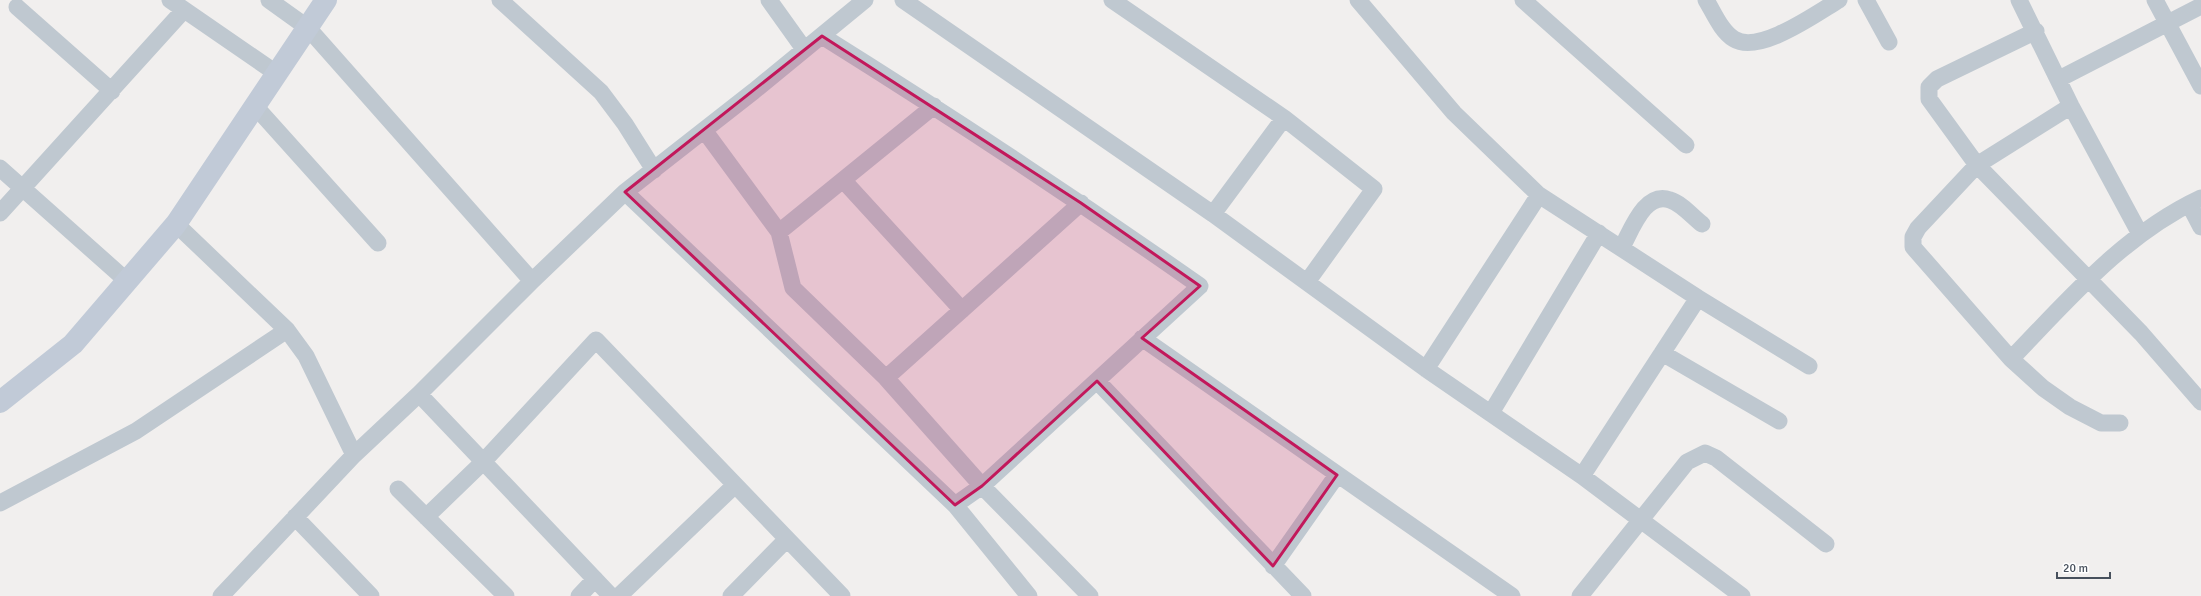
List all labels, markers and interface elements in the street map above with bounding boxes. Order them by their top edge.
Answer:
scale bar [2057,554,2110,580]
text: 20 m [2063,561,2088,576]

